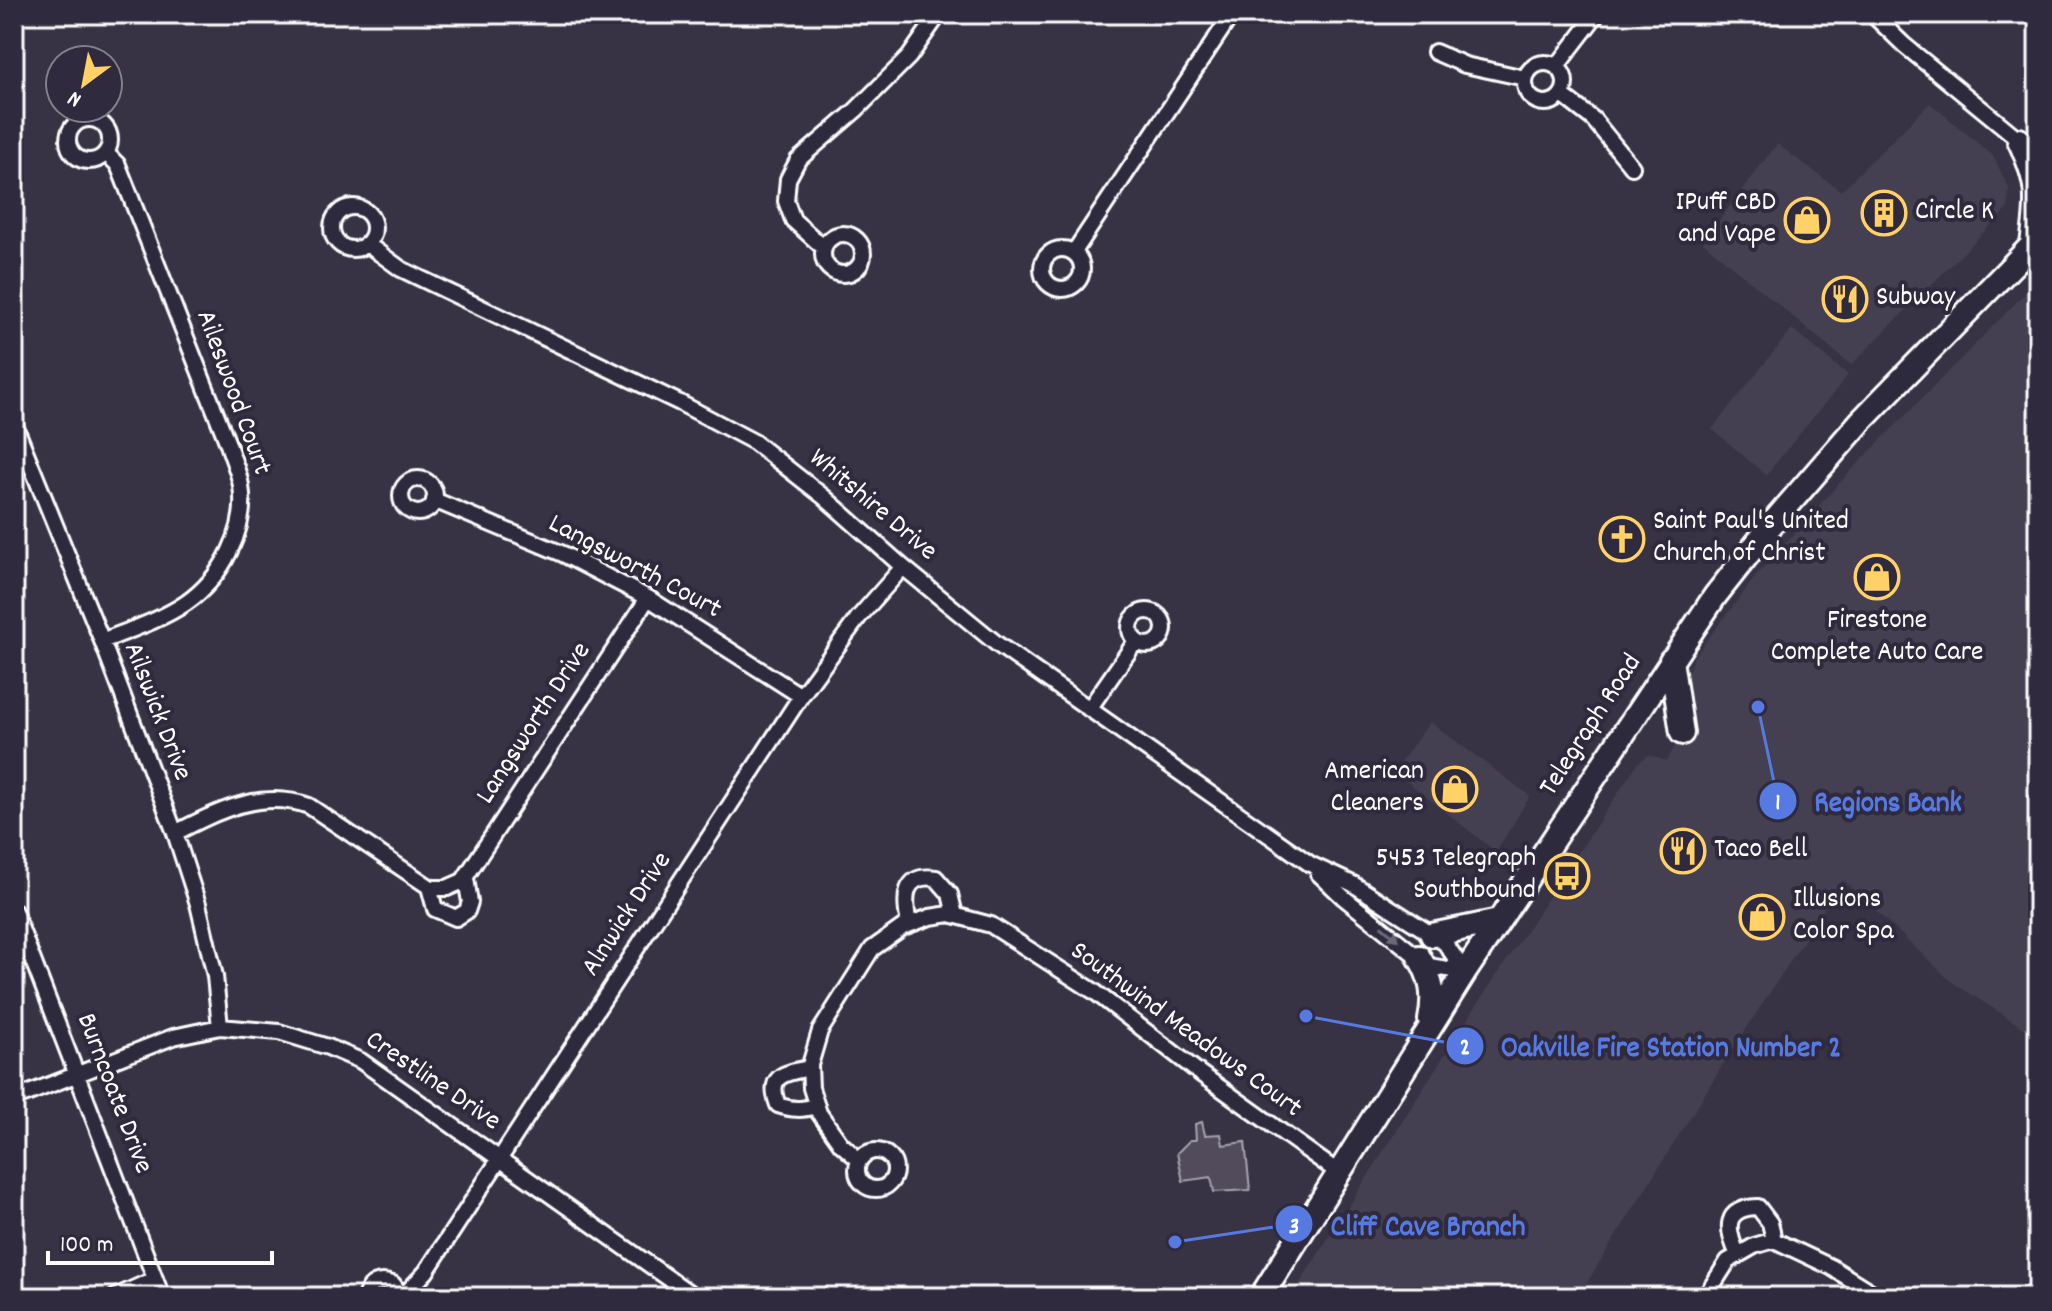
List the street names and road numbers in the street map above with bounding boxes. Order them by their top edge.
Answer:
street label: Aileswood Court [184,305,280,481]
street label: Whitshire Drive [799,440,945,572]
street label: Langsworth Court [540,505,728,631]
street label: Langsworth Drive [468,635,602,813]
street label: Ailswick Drive [111,637,201,787]
street label: Telegraph Road [1531,647,1653,805]
street label: Alnwick Drive [573,845,683,985]
street label: Southwind Meadows Court [1061,933,1309,1129]
street label: Burncoate Drive [64,1008,162,1180]
street label: Crestline Drive [356,1022,508,1142]

